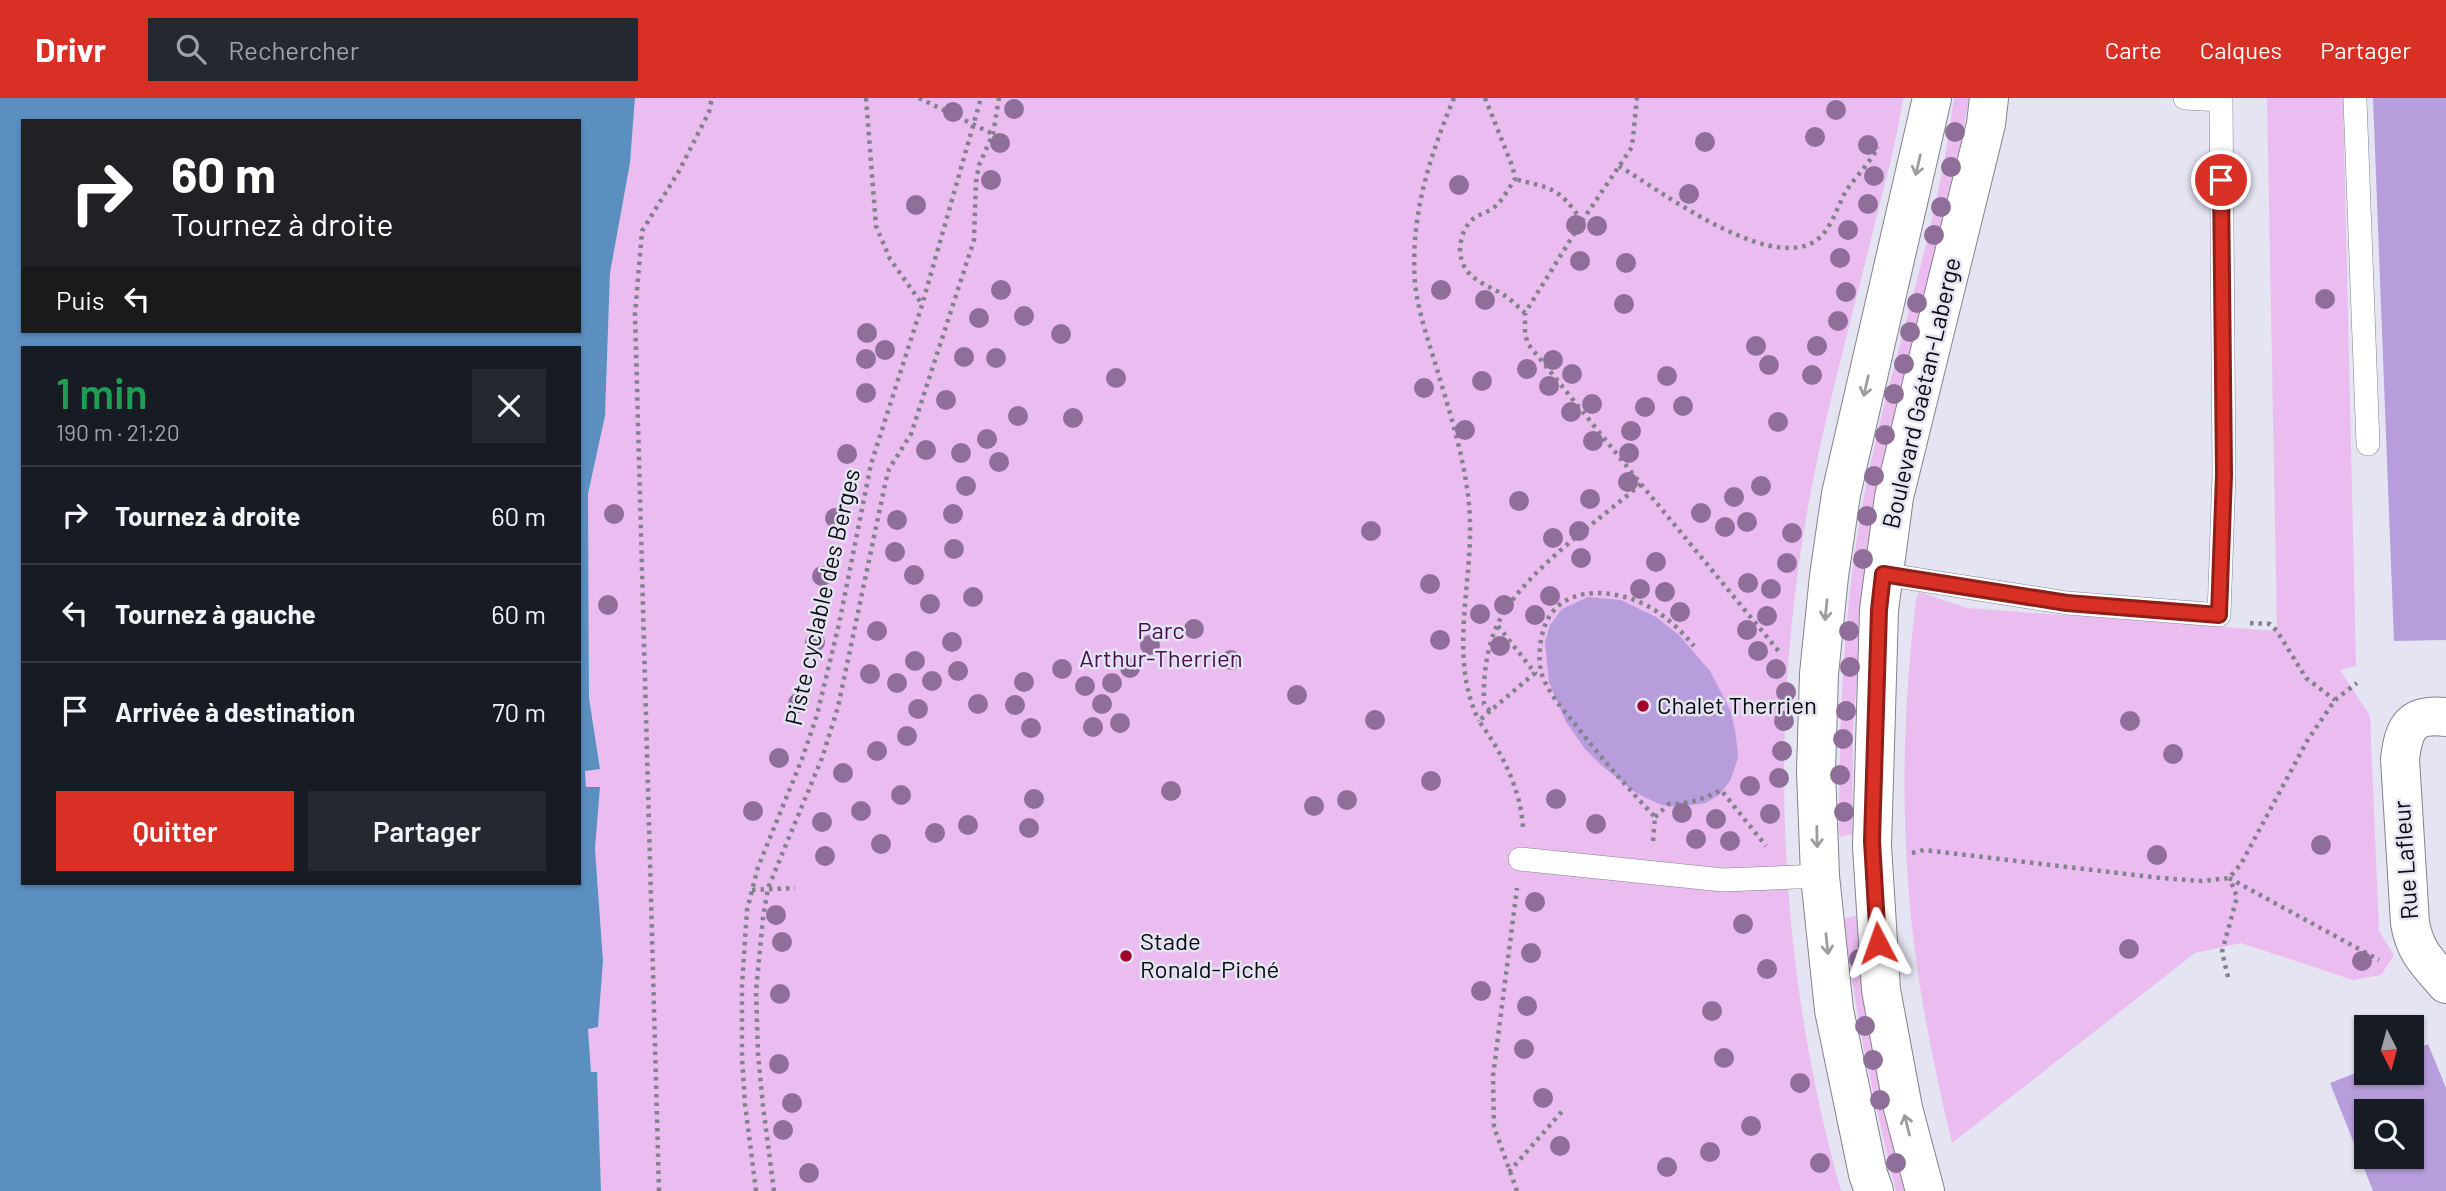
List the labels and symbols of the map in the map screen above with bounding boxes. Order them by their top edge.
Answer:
pin [2191,150,2251,210]
one-way arrow [1910,153,1924,176]
street label: Boulevard Gaétan-Laberge [1875,254,1966,531]
one-way arrow [1859,374,1872,397]
street label: Piste cyclable des Berges [778,465,865,728]
one-way arrow [1819,598,1832,621]
park label: Parc Arthur-Therrien [1079,615,1243,672]
place label: Chalet Therrien [1657,690,1817,719]
marker: Chalet Therrien [1635,698,1651,714]
street label: Rue Lafleur [2386,799,2423,921]
one-way arrow [1811,825,1824,848]
position arrow [1841,906,1915,980]
place label: Stade Ronald-Piché [1140,926,1279,983]
one-way arrow [1821,932,1834,955]
marker: Stade Ronald-Piché [1118,948,1134,964]
north arrow [2354,1015,2424,1085]
one-way arrow [1900,1114,1913,1137]

